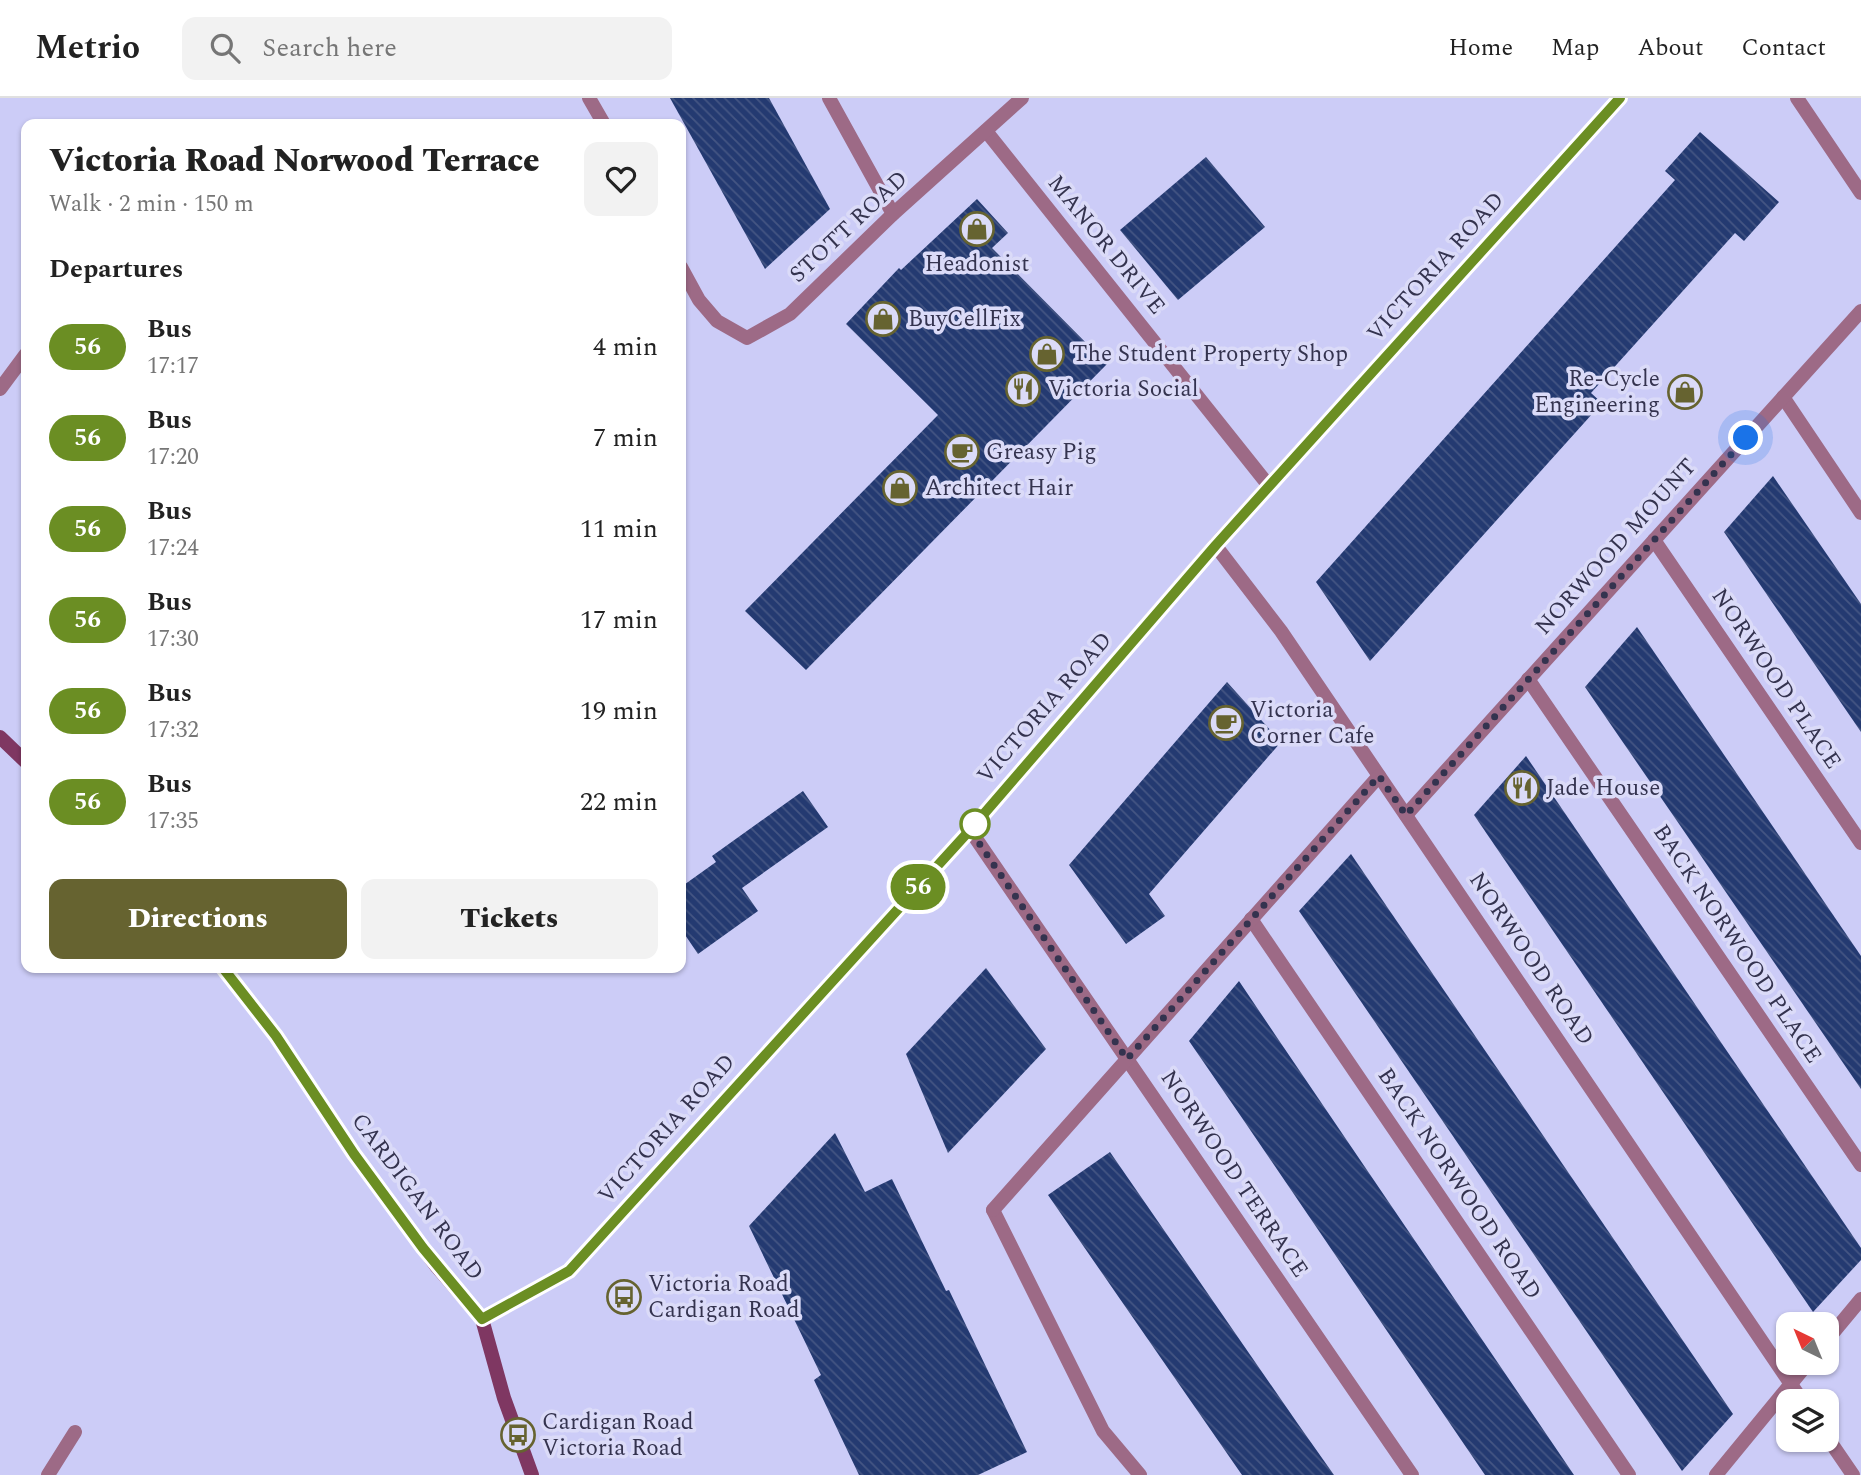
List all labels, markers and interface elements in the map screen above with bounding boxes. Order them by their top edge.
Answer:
search box [182,17,672,80]
text: Metrio [35,23,140,73]
text: Search here [262,28,397,68]
icon: search [206,29,244,67]
text: Home [1448,30,1513,66]
text: Map [1551,30,1599,66]
text: About [1637,30,1703,66]
text: Contact [1741,30,1826,66]
text: Victoria Road Norwood Terrace [49,136,540,186]
button: heart [584,142,658,216]
street label: STOTT ROAD [782,163,916,291]
street label: MANOR DRIVE [1039,167,1173,323]
street label: VICTORIA ROAD [1359,184,1513,350]
text: Walk · 2 min · 150 m [49,187,254,222]
shop icon: Headonist [958,210,996,248]
place label: Headonist [925,247,1029,282]
text: Departures [49,249,183,289]
shop icon: BuyCellFix [864,300,902,338]
place label: BuyCellFix [908,302,1021,337]
text: Bus [147,309,192,349]
text: 4 min [593,327,658,367]
text: 56 [74,329,101,365]
shop icon: The Student Property Shop [1028,335,1066,373]
place label: The Student Property Shop [1072,337,1348,372]
text: 17:17 [147,349,199,384]
place label: Re-Cycle Engineering [1534,362,1660,423]
restaurant icon: Victoria Social [1004,370,1042,408]
place label: Victoria Social [1048,372,1198,407]
shop icon: Re-Cycle Engineering [1666,373,1704,411]
text: Bus [147,400,192,440]
text: 7 min [593,418,658,458]
text: 56 [74,420,101,456]
your location [1728,420,1763,455]
cafe icon: Greasy Pig [943,433,981,471]
place label: Greasy Pig [986,435,1096,470]
text: 17:20 [147,440,199,475]
street label: NORWOOD MOUNT [1527,451,1705,643]
shop icon: Architect Hair [881,469,919,507]
place label: Architect Hair [925,471,1073,506]
text: Bus [147,491,192,531]
text: 11 min [580,509,658,549]
text: 56 [74,511,101,547]
text: 17:24 [147,531,199,566]
street label: NORWOOD PLACE [1702,581,1850,777]
text: Bus [147,582,192,622]
text: 17 min [580,600,658,640]
text: 56 [74,602,101,638]
text: 17:30 [147,622,199,657]
street label: VICTORIA ROAD [969,624,1121,792]
text: Bus [147,673,192,713]
text: 19 min [580,691,658,731]
text: 56 [74,693,101,729]
place label: Victoria Corner Cafe [1250,693,1374,754]
cafe icon: Victoria Corner Cafe [1207,704,1245,742]
text: 17:32 [147,713,199,748]
text: Bus [147,764,192,804]
restaurant icon: Jade House [1503,769,1541,807]
place label: Jade House [1546,771,1660,806]
text: 22 min [580,782,658,822]
text: 56 [74,784,101,820]
text: 17:35 [147,804,199,839]
unlabelled marker [960,809,990,839]
street label: BACK NORWOOD PLACE [1644,817,1830,1071]
line badge: 56 [886,864,950,910]
street label: NORWOOD ROAD [1460,865,1602,1053]
text: 56 [905,869,931,905]
button: Directions [49,879,347,959]
button: Tickets [361,879,658,959]
street label: VICTORIA ROAD [590,1046,744,1212]
street label: BACK NORWOOD ROAD [1368,1061,1550,1307]
street label: NORWOOD TERRACE [1151,1063,1317,1285]
street label: CARDIGAN ROAD [342,1106,492,1288]
place label: Victoria Road Cardigan Road [648,1267,800,1328]
bus stop icon: Victoria Road Cardigan Road [605,1278,643,1316]
north arrow [1776,1312,1839,1376]
map controls [1776,1312,1839,1452]
button: layers [1776,1389,1839,1452]
place label: Cardigan Road Victoria Road [542,1405,694,1466]
bus stop icon: Cardigan Road Victoria Road [499,1416,537,1454]

